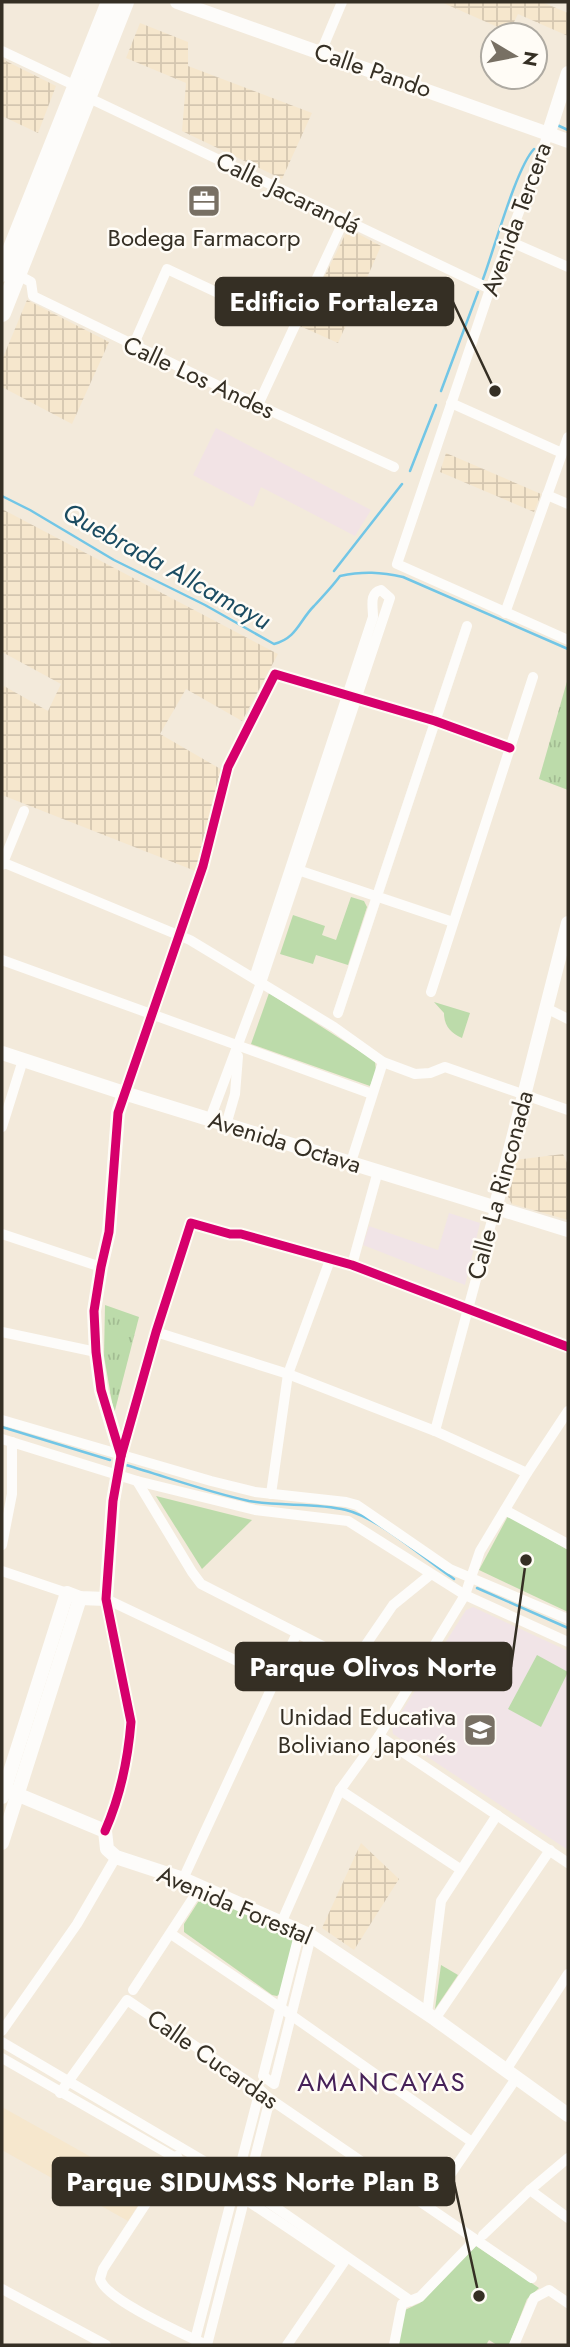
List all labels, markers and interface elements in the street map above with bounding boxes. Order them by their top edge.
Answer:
north arrow [479,21,549,91]
street label: Calle Pando [310,34,436,106]
text: N [516,49,545,69]
street label: Avenida Tercera [472,137,560,301]
street label: Calle Jacarandá [210,143,366,243]
office icon: Bodega Farmacorp [185,182,223,220]
place label: Bodega Farmacorp [108,220,300,255]
callout: Edificio Fortaleza [216,278,453,325]
text: Edificio Fortaleza [229,283,439,321]
street label: Calle Los Andes [118,327,280,427]
water label: Quebrada Allcamayu [56,493,278,639]
street label: Calle La Rinconada [458,1087,542,1283]
street label: Avenida Octava [204,1102,366,1182]
callout: Parque Olivos Norte [236,1643,511,1690]
text: Parque Olivos Norte [249,1648,497,1686]
place label: Unidad Educativa Boliviano Japonés [278,1699,456,1762]
school or university icon: Unidad Educativa Boliviano Japonés [461,1711,499,1749]
street label: Avenida Forestal [152,1857,318,1953]
street label: Calle Cucardas [140,2001,286,2117]
district label: AMANCAYAS [297,2063,467,2101]
callout: Parque SIDUMSS Norte Plan B [53,2158,454,2205]
text: Parque SIDUMSS Norte Plan B [66,2163,440,2201]

